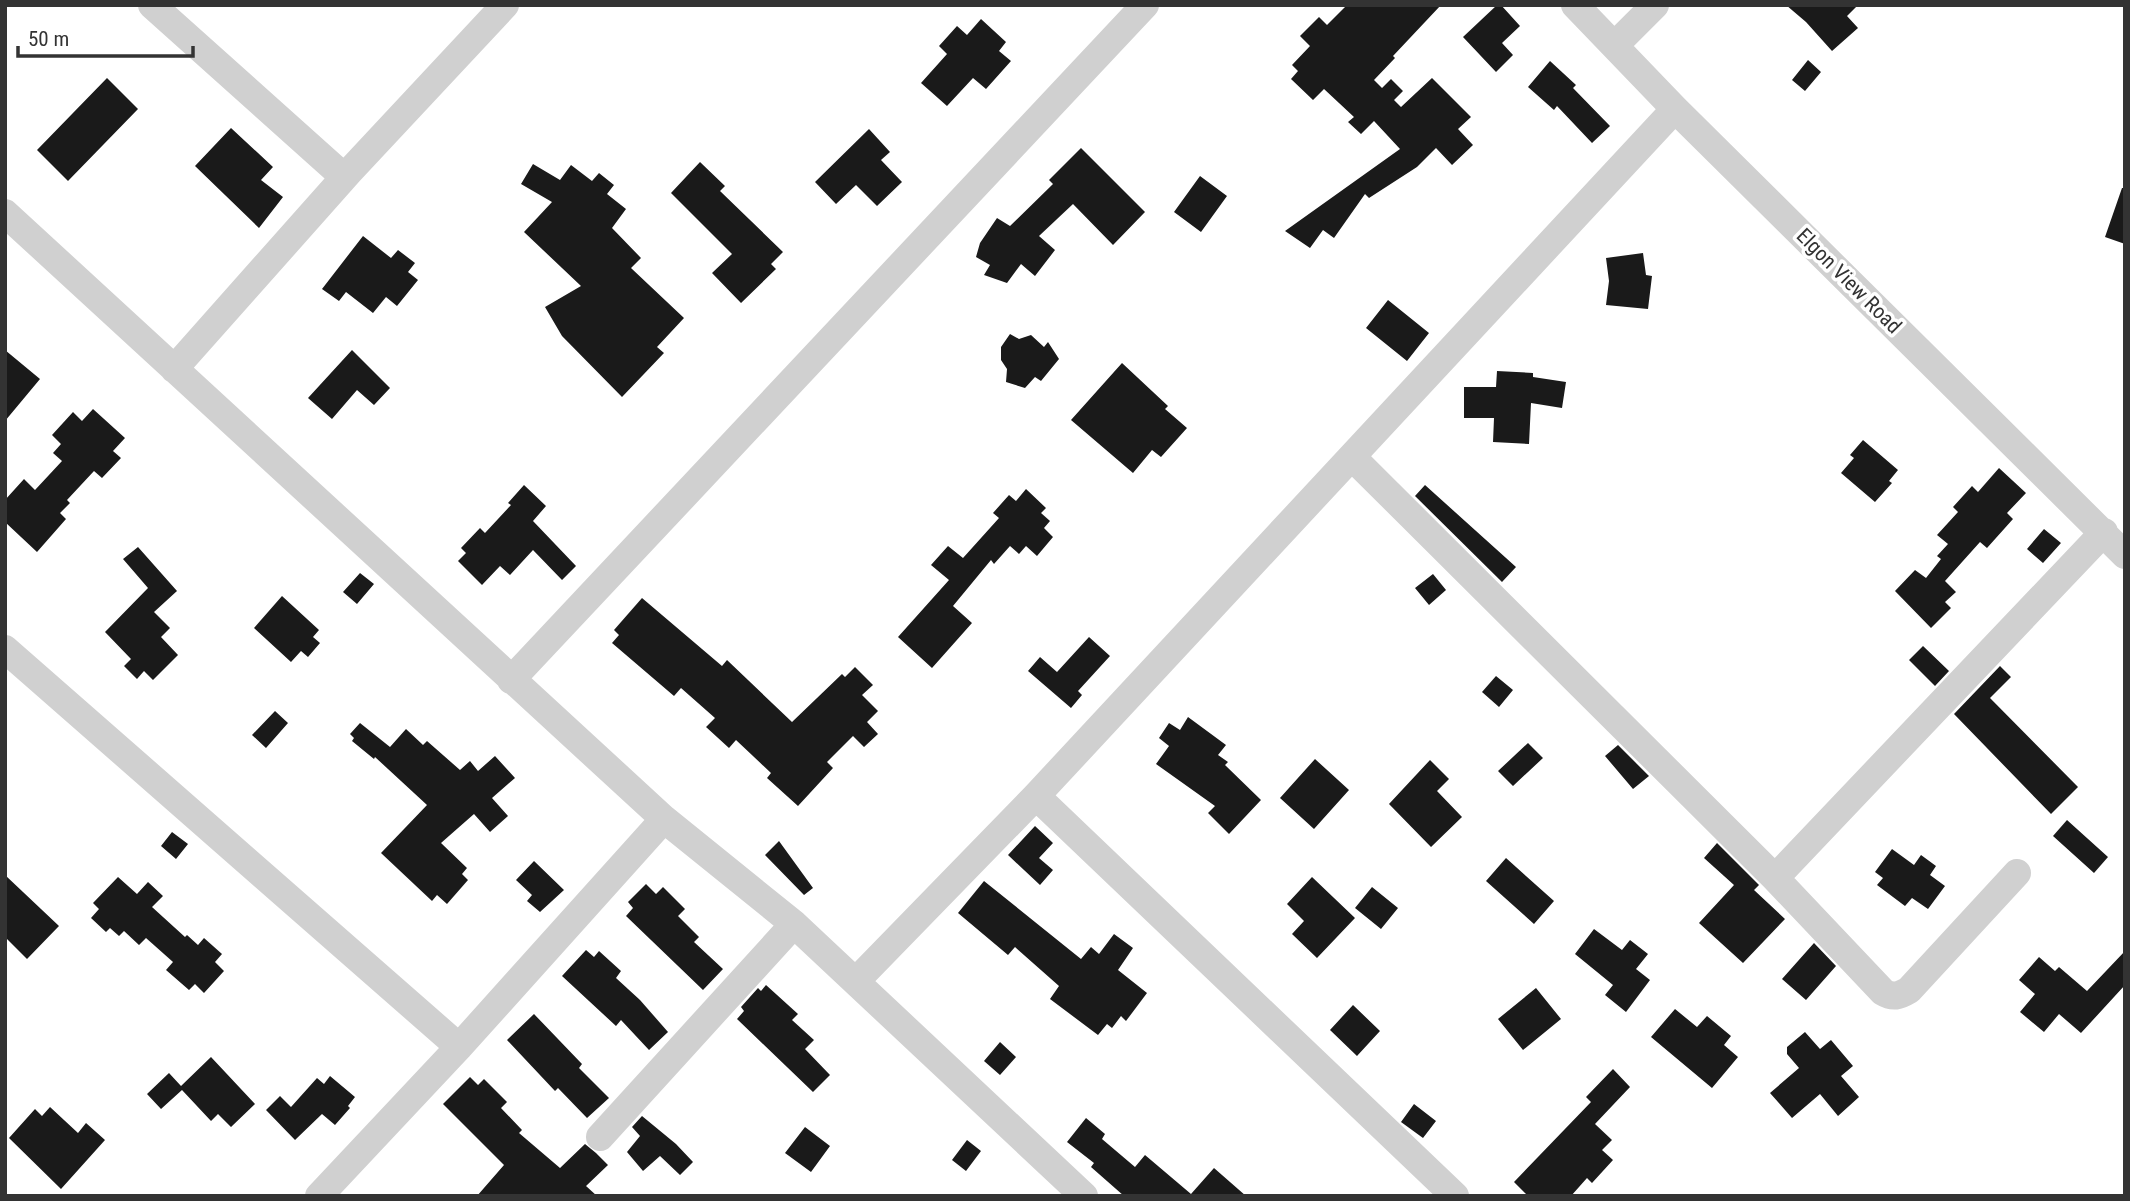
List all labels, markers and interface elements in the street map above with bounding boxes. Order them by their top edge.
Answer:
scale bar [18,14,192,58]
text: 50 m [28,27,69,51]
street label: Elgon View Road [1792,224,1906,338]

